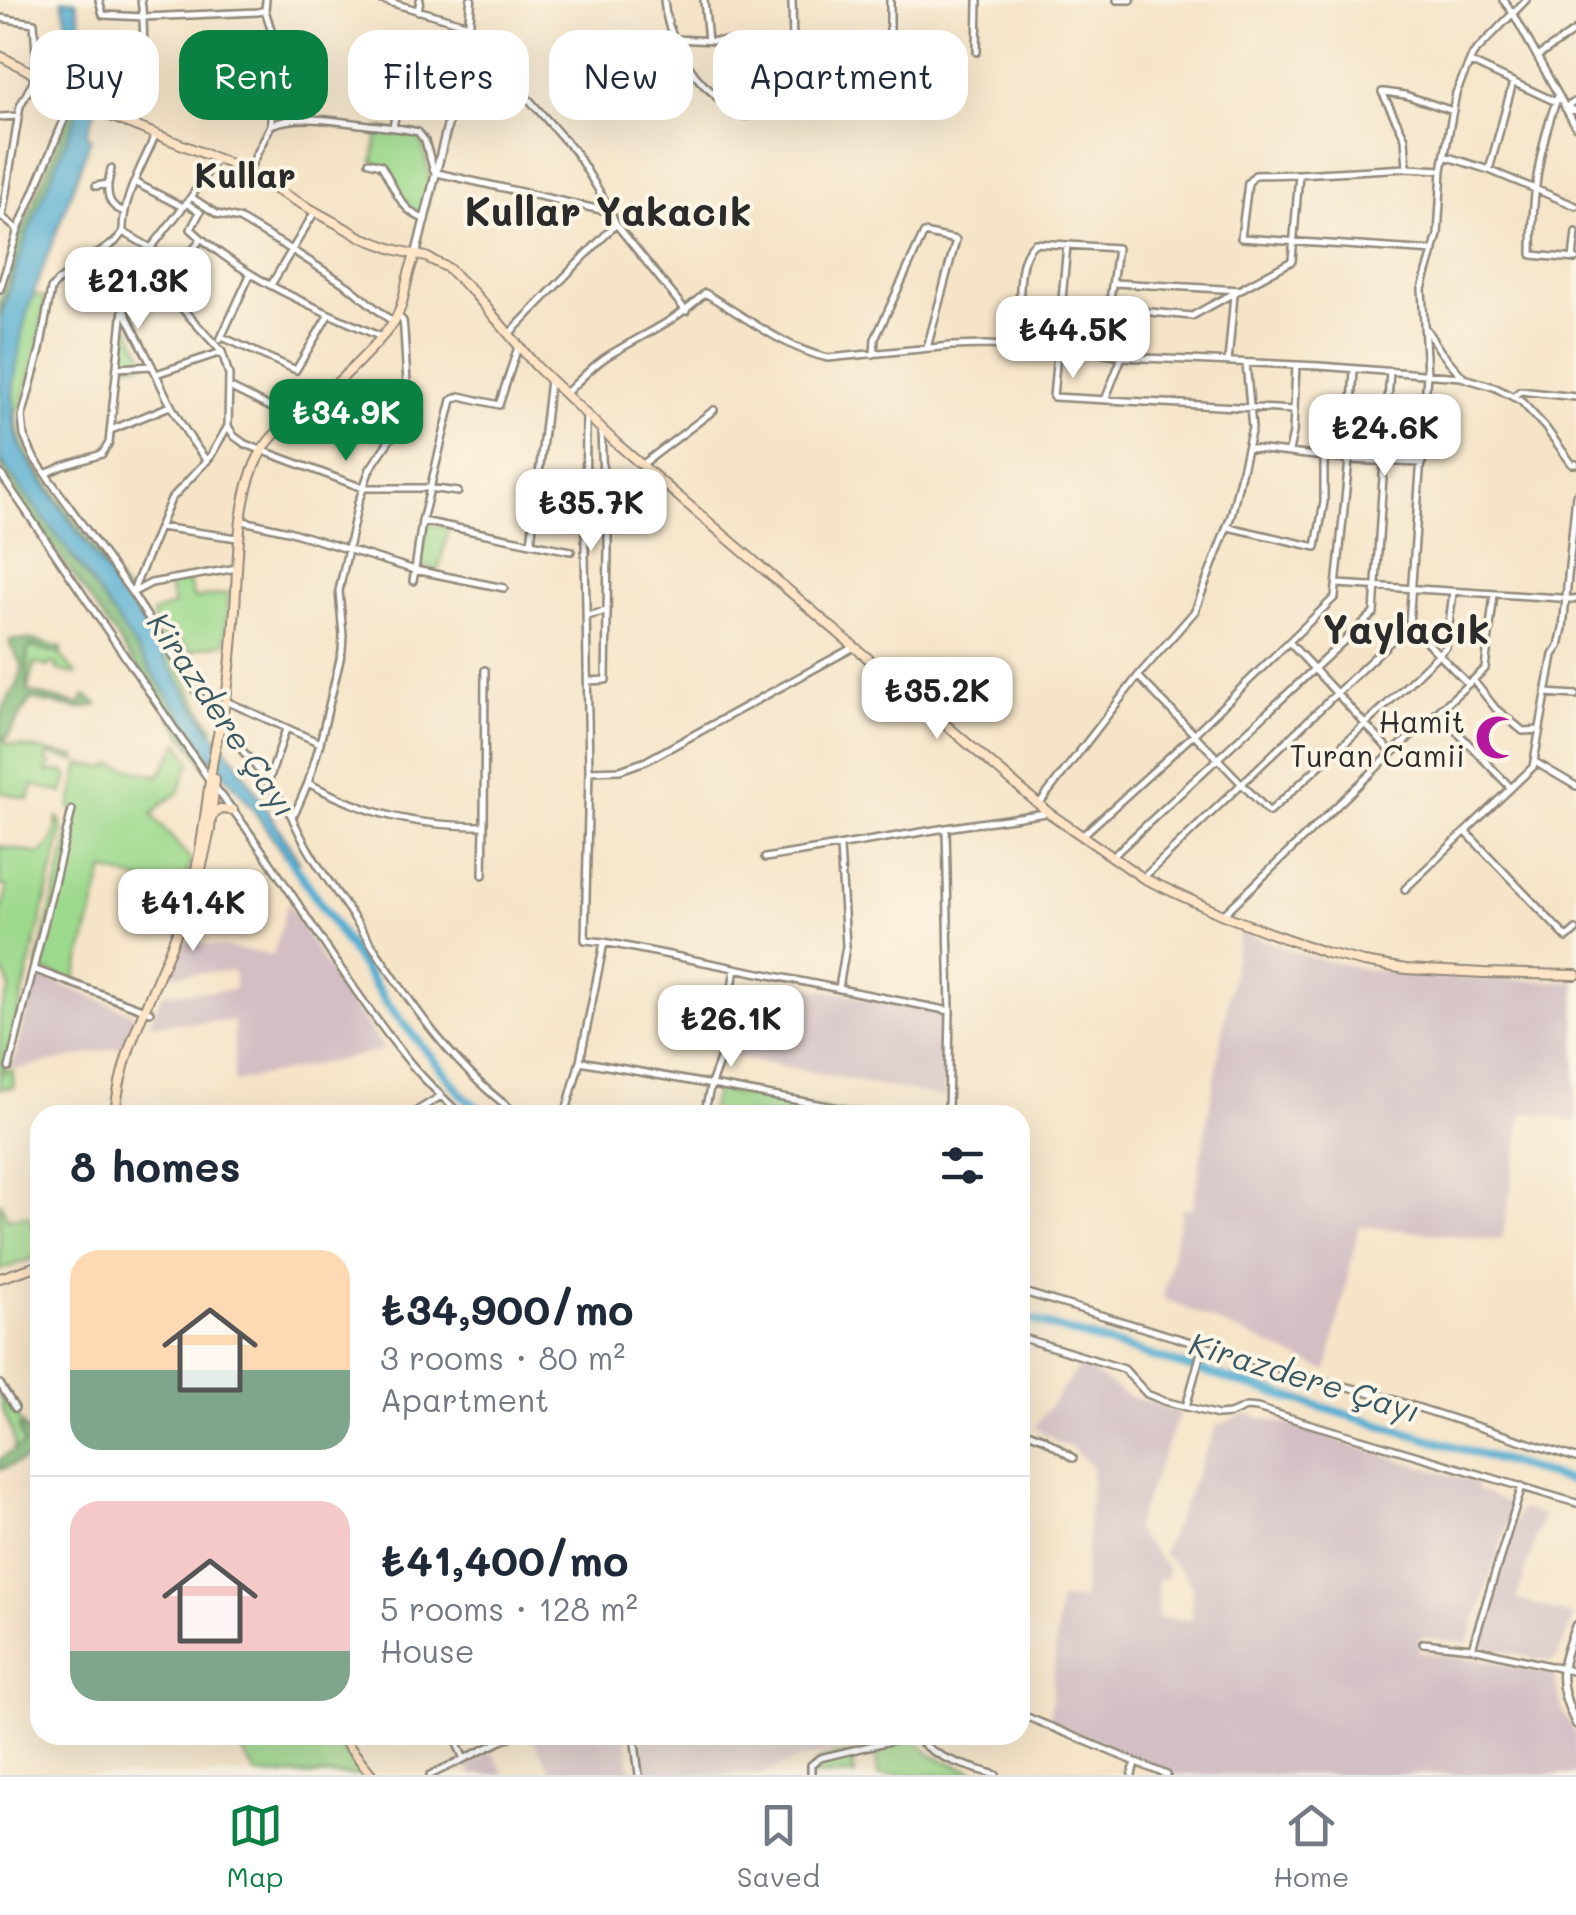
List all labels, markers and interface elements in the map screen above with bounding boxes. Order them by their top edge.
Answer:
chip: Buy [30,30,159,120]
chip: Rent [179,30,328,120]
chip: Filters [348,30,529,120]
chip: New [549,30,693,120]
chip: Apartment [713,30,968,120]
district label: Kullar [194,151,296,197]
district label: Kullar Yakacık [465,184,752,236]
pin: ₺21.3K [57,247,219,332]
text: ₺21.3K [87,258,189,300]
pin: ₺44.5K [992,296,1154,381]
text: ₺44.5K [1018,307,1128,349]
pin: ₺34.9K [265,379,427,464]
text: ₺34.9K [291,390,401,432]
pin: ₺24.6K [1304,394,1466,479]
text: ₺24.6K [1331,405,1439,447]
pin: ₺35.7K [510,469,672,554]
text: ₺35.7K [538,480,644,522]
district label: Yaylacık [1322,602,1490,655]
water label: Kirazdere Çayı [138,603,307,825]
pin: ₺35.2K [856,657,1018,742]
text: ₺35.2K [884,668,990,710]
place label: Hamit Turan Camii [1290,701,1465,775]
mosque icon: Hamit Turan Camii [1474,714,1522,762]
pin: ₺41.4K [112,869,274,954]
text: ₺41.4K [140,880,246,922]
pin: ₺26.1K [650,985,812,1070]
text: ₺26.1K [680,996,782,1038]
text: 8 homes [70,1138,241,1193]
icon: filters [935,1138,990,1193]
text: ₺34,900/mo [380,1281,634,1336]
icon: home [150,1290,270,1410]
water label: Kirazdere Çayı [1184,1321,1425,1432]
text: 3 rooms · 80 m² [380,1336,625,1378]
text: Apartment [380,1378,549,1420]
text: ₺41,400/mo [380,1532,628,1587]
icon: home [150,1541,270,1661]
text: 5 rooms · 128 m² [380,1587,638,1629]
text: House [380,1629,475,1671]
tab: Map [227,1798,284,1894]
tab: Saved [737,1798,820,1894]
tab: Home [1273,1798,1349,1894]

